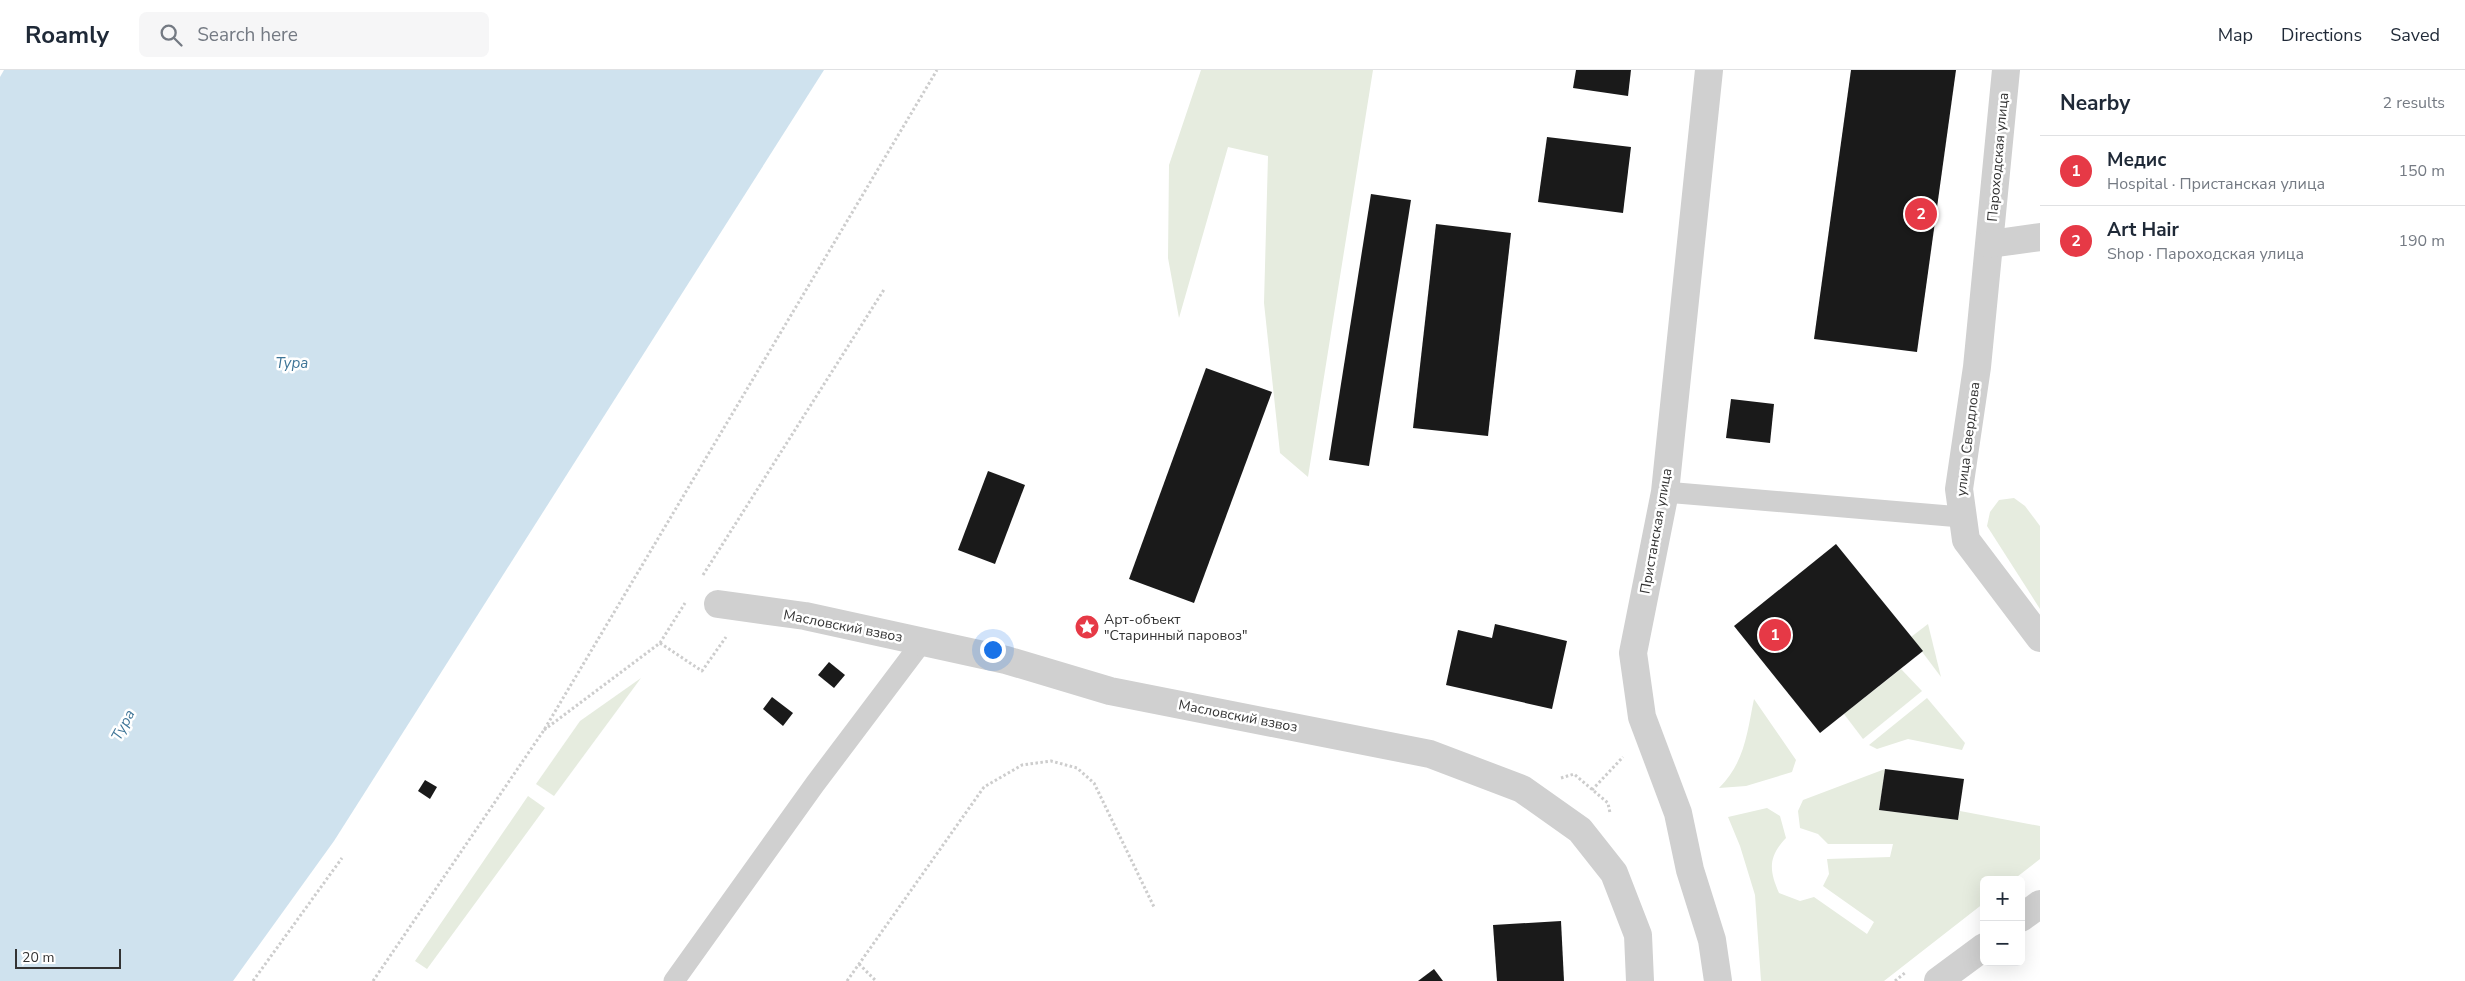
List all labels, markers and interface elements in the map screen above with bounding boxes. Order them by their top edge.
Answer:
search box [139,12,489,57]
text: Roamly [25,19,109,51]
icon: search [157,21,185,49]
text: Search here [197,22,298,48]
text: Map [2218,23,2253,47]
text: Directions [2281,23,2362,47]
text: Saved [2390,23,2440,47]
text: Nearby [2060,89,2130,117]
street label: Пароходская улица [1983,92,2013,222]
text: 2 results [2383,92,2445,114]
text: Медис [2107,147,2167,173]
text: 1 [2071,160,2081,182]
text: 150 m [2398,160,2445,182]
text: Hospital · Пристанская улица [2107,173,2325,195]
pin: 2 [1905,195,1937,233]
text: Art Hair [2107,217,2179,243]
text: 2 [2071,230,2081,252]
text: 190 m [2398,230,2445,252]
text: Shop · Пароходская улица [2107,243,2304,265]
water label: Тура [276,353,308,373]
street label: улица Свердлова [1952,381,1984,497]
street label: Пристанская улица [1636,467,1676,595]
street label: Масловский взвоз [782,605,904,647]
place label: Арт-объект "Старинный паровоз" [1104,610,1248,645]
place icon: Арт-объект "Старинный паровоз" [1074,614,1100,640]
pin: 1 [1759,616,1791,654]
your location [980,637,1006,663]
street label: Масловский взвоз [1177,695,1299,737]
water label: Тура [106,706,140,744]
map controls [1980,876,2025,966]
button: + [1980,876,2025,921]
button: − [1980,921,2025,966]
scale bar [15,946,121,969]
text: 20 m [22,948,54,967]

